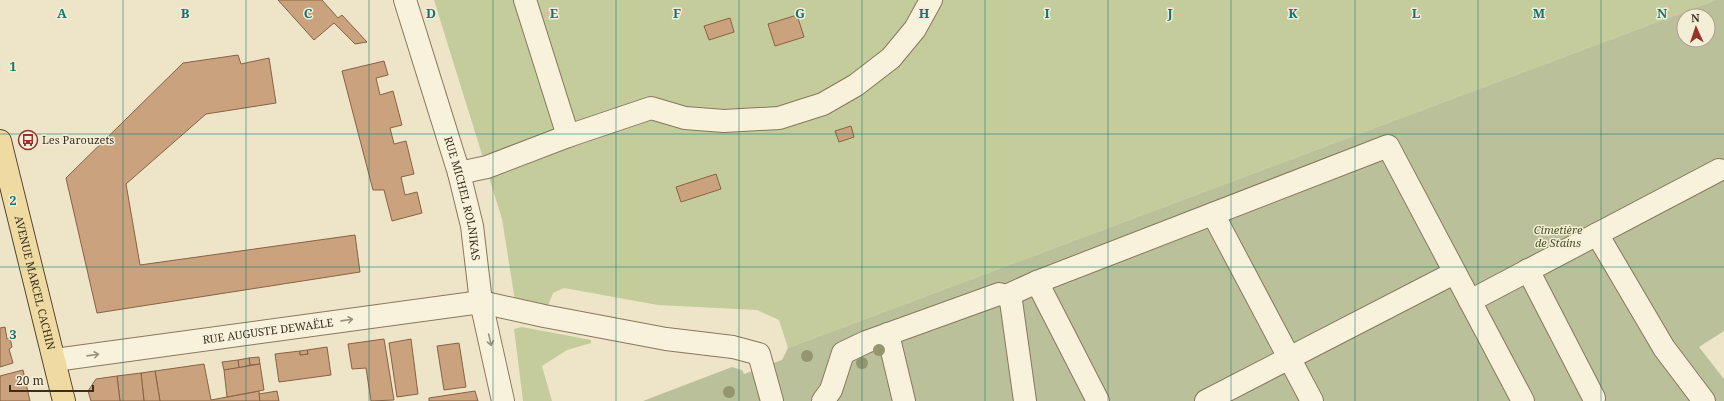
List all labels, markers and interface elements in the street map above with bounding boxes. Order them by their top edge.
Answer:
text: A [57,4,67,22]
text: B [181,4,190,22]
text: C [304,4,313,22]
text: D [426,4,436,22]
text: E [550,4,559,22]
text: F [673,4,681,22]
text: G [795,4,805,22]
text: H [919,4,930,22]
text: I [1044,4,1050,22]
text: J [1166,4,1173,22]
text: K [1288,4,1298,22]
text: L [1412,4,1421,22]
text: M [1533,4,1546,22]
text: N [1657,4,1668,22]
north arrow [1676,8,1716,48]
text: N [1691,10,1701,25]
text: 1 [9,57,17,75]
bus stop icon: Les Parouzets [17,129,39,151]
place label: Les Parouzets [42,132,114,147]
street label: RUE MICHEL ROLNIKAS [441,135,484,261]
text: 2 [9,191,17,209]
street label: AVENUE MARCEL CACHIN [12,214,59,352]
park label: Cimetière de Stains [1534,222,1583,250]
street label: RUE AUGUSTE DEWAËLE [202,314,334,347]
one-way arrow [340,316,353,324]
text: 3 [9,325,17,343]
one-way arrow [486,333,494,346]
one-way arrow [86,351,99,359]
scale bar [10,367,93,393]
text: 20 m [16,372,44,389]

